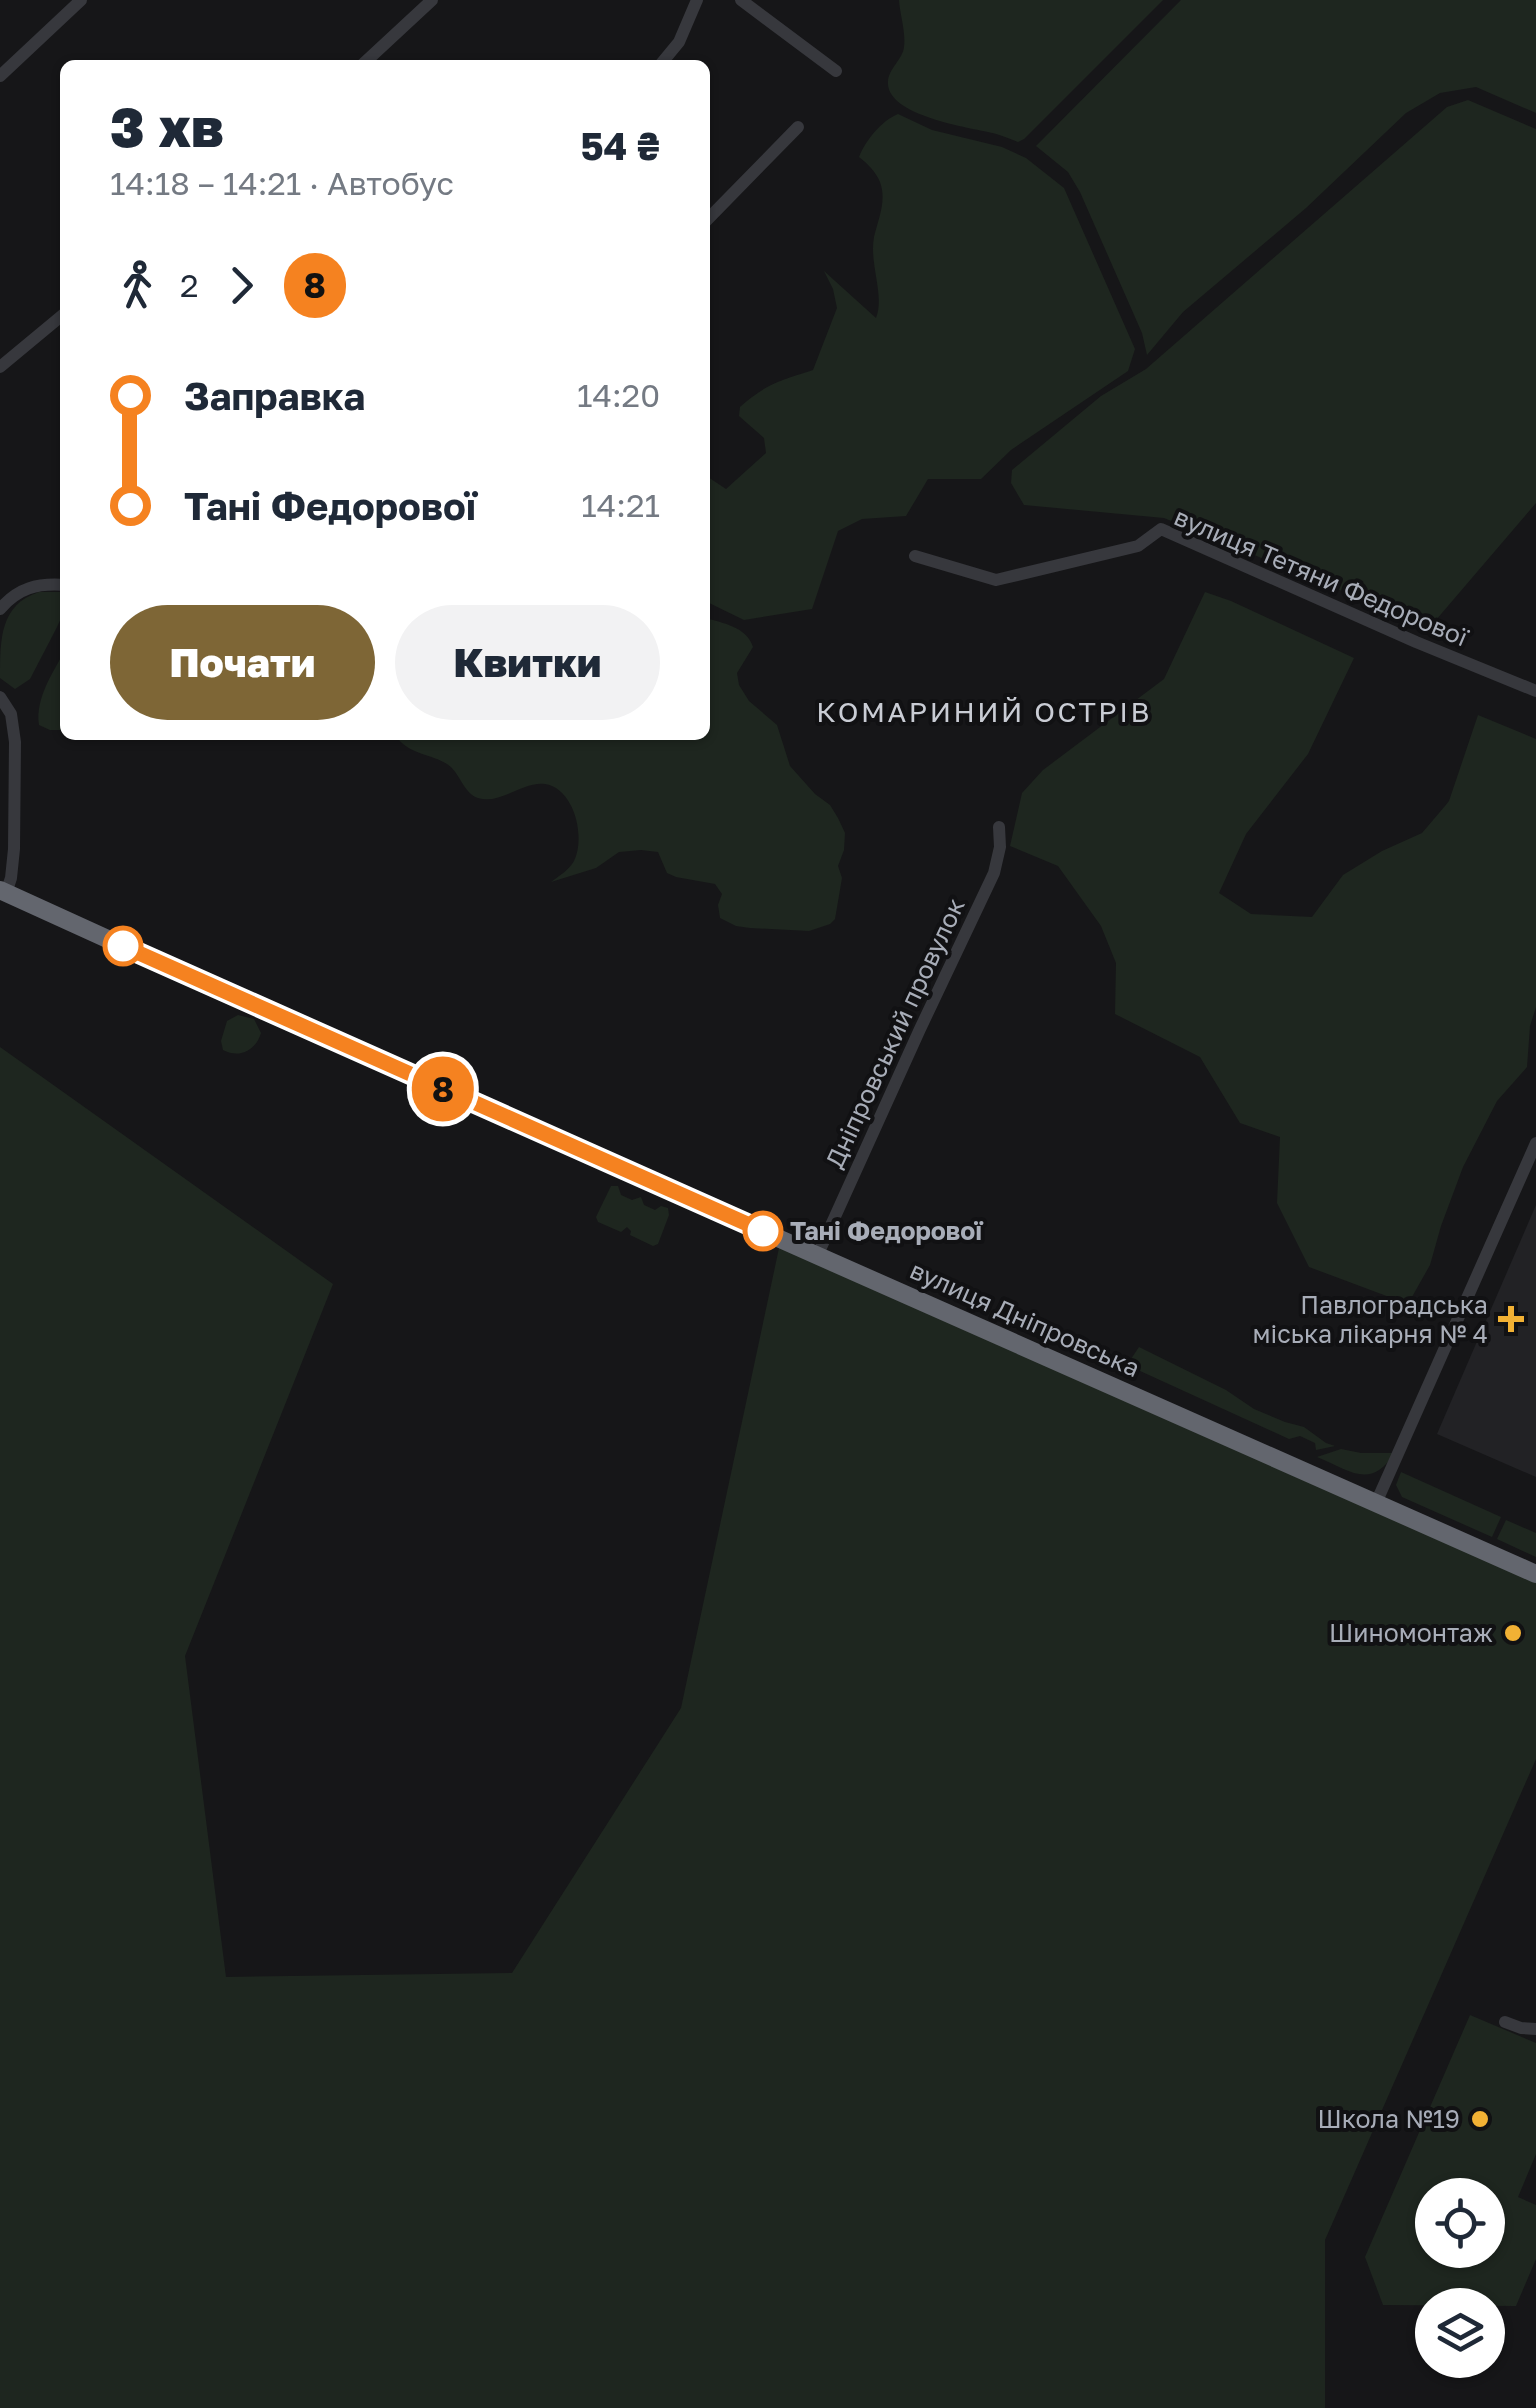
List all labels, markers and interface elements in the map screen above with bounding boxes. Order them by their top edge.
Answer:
text: 3 хв [110,93,224,159]
text: 54 ₴ [580,123,660,168]
text: 14:18 – 14:21 · Автобус [110,164,454,202]
icon: walk [110,258,165,313]
icon: forward [214,258,269,313]
text: 8 [304,264,326,306]
text: 2 [180,266,199,304]
text: Заправка [184,373,365,418]
text: 14:20 [577,376,660,414]
text: Тані Федорової [184,483,476,528]
text: 14:21 [581,486,660,524]
street label: вулиця Тетяни Федорової [1170,501,1474,653]
button: Почати [110,605,375,720]
button: Квитки [395,605,660,720]
district label: КОМАРИНИЙ ОСТРІВ [816,695,1152,728]
street label: Дніпровський провулок [818,893,971,1173]
unlabelled marker [104,927,142,965]
line badge: 8 [410,1056,476,1122]
text: 8 [432,1068,454,1110]
marker: Тані Федорової [744,1212,782,1250]
place label: Тані Федорової [790,1215,984,1246]
street label: вулиця Дніпровська [906,1254,1145,1383]
place label: Павлоградська міська лікарня № 4 [1252,1289,1488,1349]
marker: Павлоградська міська лікарня № 4 [1498,1306,1524,1332]
place label: Шиномонтаж [1329,1617,1493,1648]
marker: Шиномонтаж [1502,1622,1524,1644]
place label: Школа №19 [1317,2103,1460,2134]
marker: Школа №19 [1469,2108,1491,2130]
map controls [1415,2178,1505,2378]
button: locate [1415,2178,1505,2268]
button: layers [1415,2288,1505,2378]

